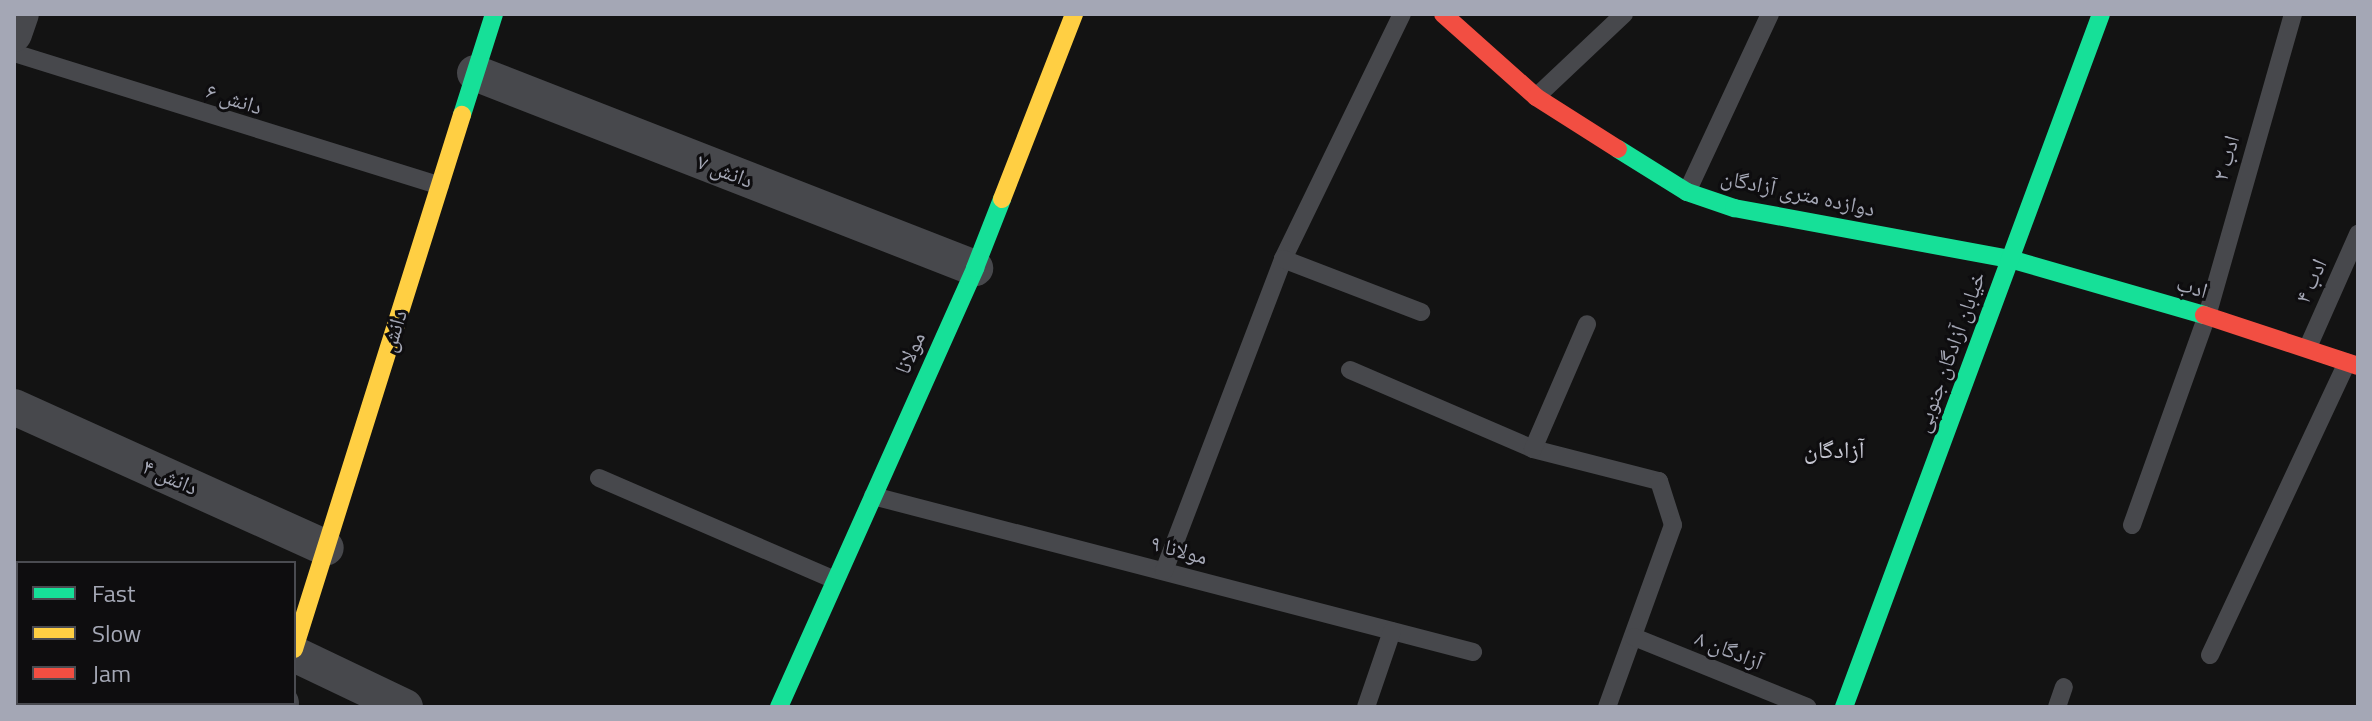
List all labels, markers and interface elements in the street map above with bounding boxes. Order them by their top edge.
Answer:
street label: دانش ۶ [203,78,265,120]
street label: ادب ۲ [2207,132,2245,184]
street label: دانش ۷ [693,148,757,194]
street label: دوازده متری آزادگان [1718,164,1878,222]
street label: ادب ۴ [2290,255,2332,307]
street label: خیابان آزادگان جنوبی [1909,268,1991,436]
street label: ادب [2173,270,2211,304]
street label: دانش [375,307,413,355]
street label: مولانا [889,328,931,378]
district label: آزادگان [1804,436,1864,464]
street label: دانش ۴ [138,453,202,501]
street label: مولانا ۹ [1148,530,1210,570]
legend [16,561,296,705]
text: Fast [92,575,135,611]
text: Slow [92,615,141,651]
street label: آزادگان ۸ [1691,625,1767,675]
text: Jam [92,655,131,691]

